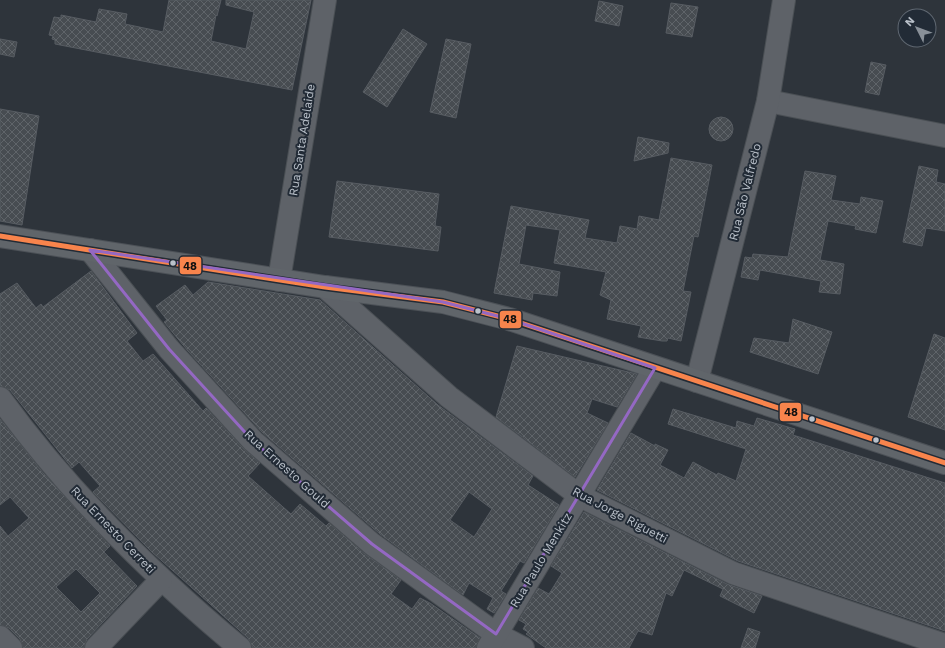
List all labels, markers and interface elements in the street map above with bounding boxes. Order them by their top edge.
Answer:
north arrow [897,8,937,48]
text: N [902,14,917,29]
street label: Rua Santa Adelaide [286,83,318,197]
street label: Rua São Valfredo [726,142,764,242]
line badge: 48 [179,256,202,275]
unlabelled marker [168,258,178,268]
text: 48 [183,260,197,273]
unlabelled marker [473,306,483,316]
line badge: 48 [499,310,522,329]
text: 48 [503,313,517,326]
line badge: 48 [779,402,802,422]
text: 48 [784,406,798,419]
unlabelled marker [807,414,817,424]
street label: Rua Ernesto Gould [241,427,333,511]
unlabelled marker [871,435,881,445]
street label: Rua Ernesto Cerreti [68,484,158,576]
street label: Rua Jorge Riguetti [570,484,670,546]
street label: Rua Paulo Menkitz [507,510,575,610]

